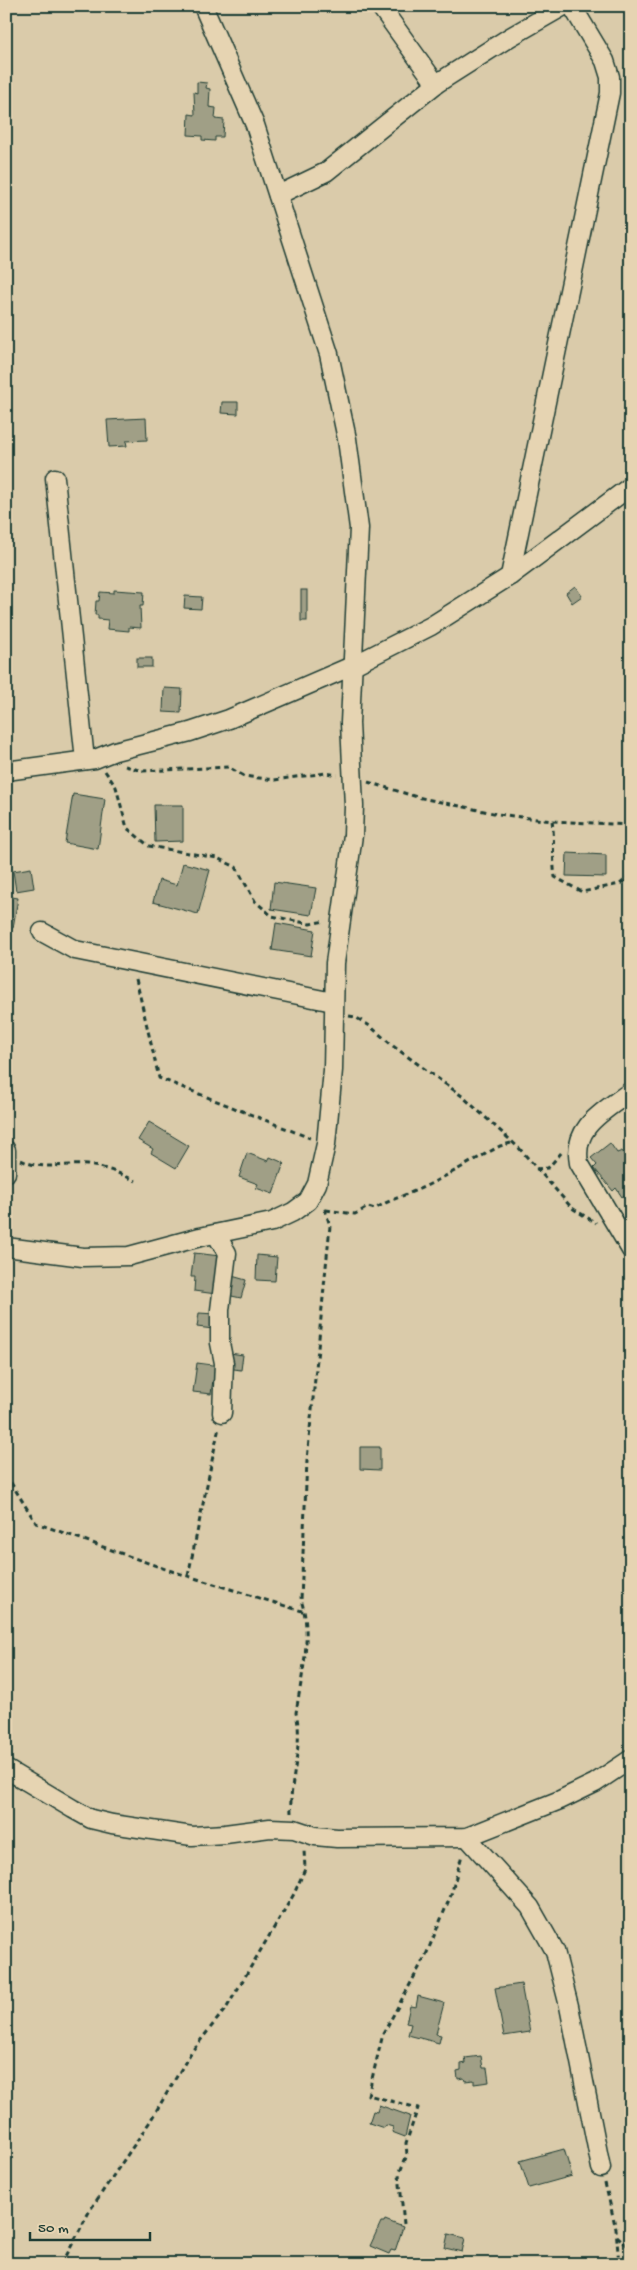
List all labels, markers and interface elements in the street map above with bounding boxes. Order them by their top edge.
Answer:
scale bar [30,2210,150,2242]
text: 50 m [38,2220,69,2238]

